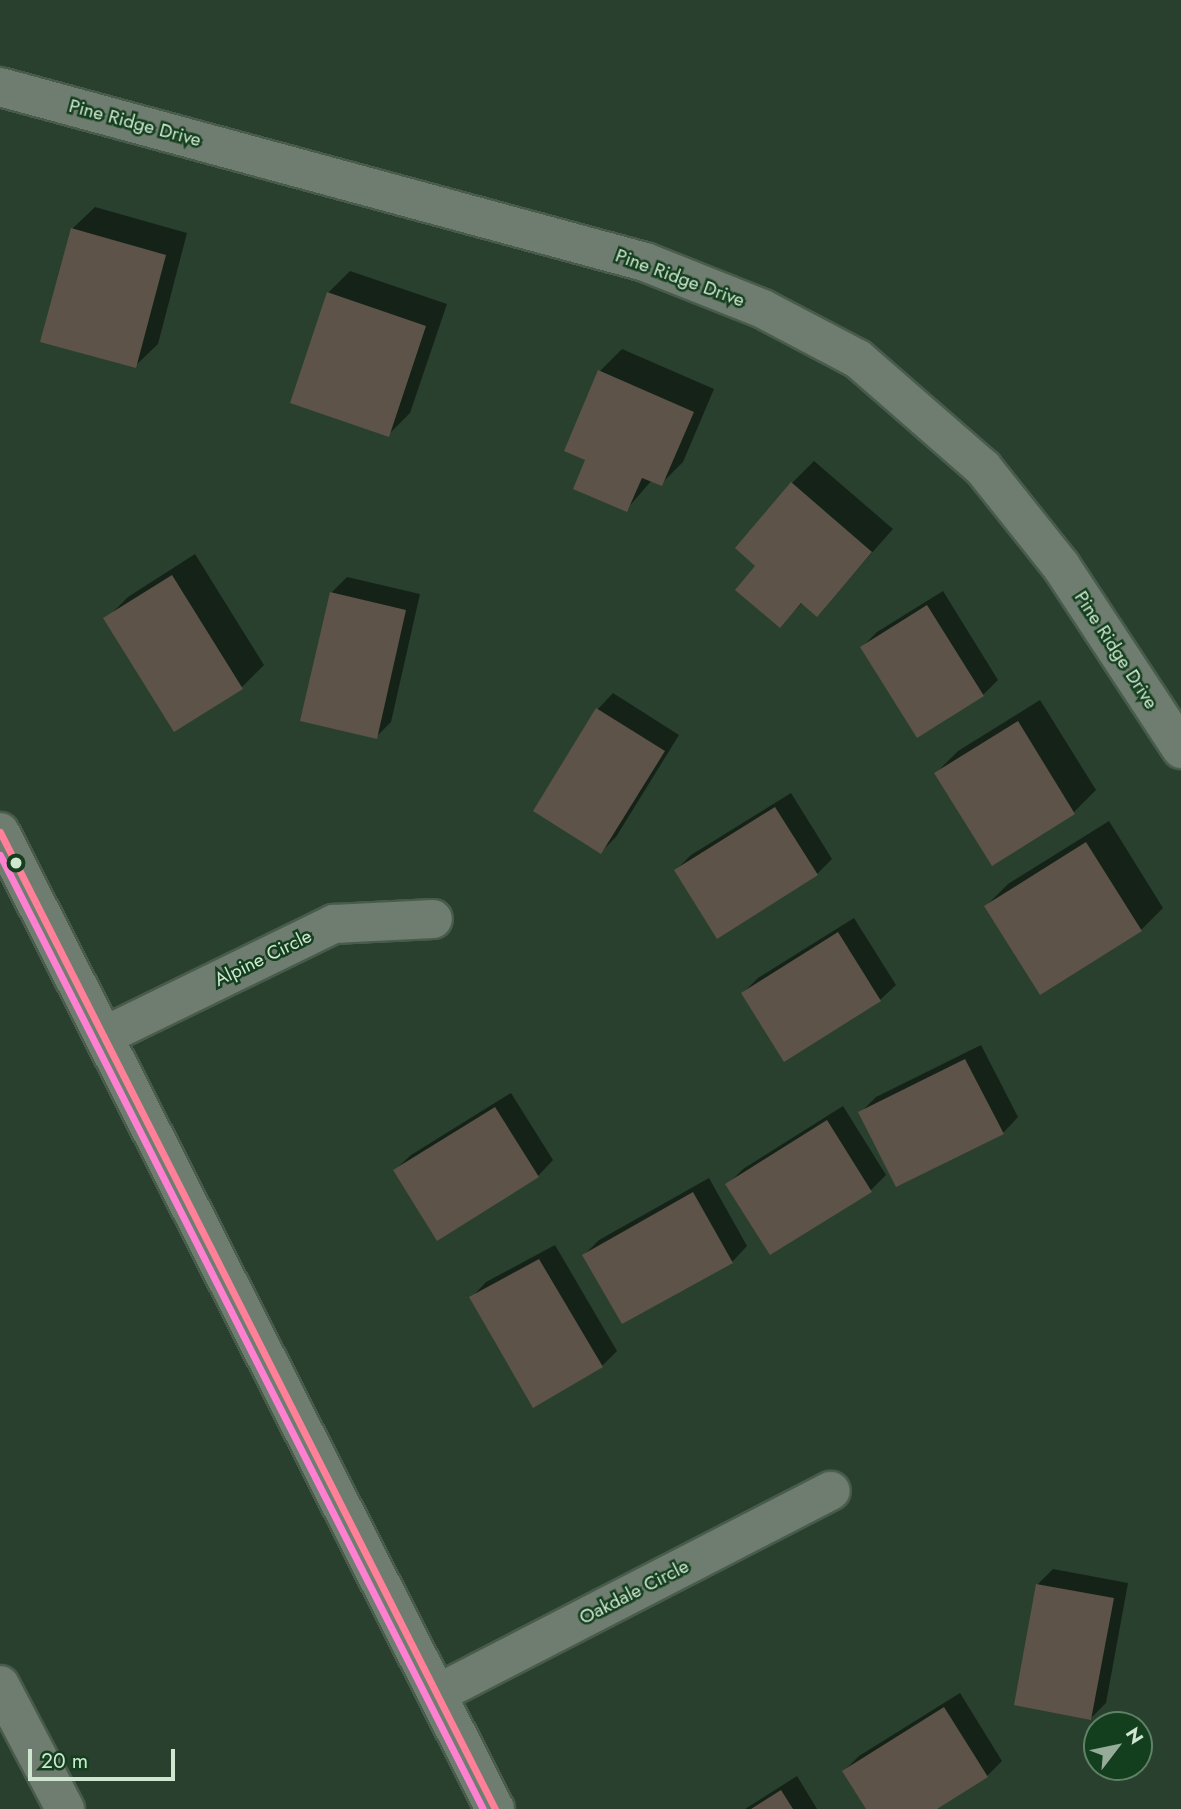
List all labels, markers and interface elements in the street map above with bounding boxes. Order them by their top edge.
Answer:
street label: Pine Ridge Drive [66,94,204,152]
street label: Pine Ridge Drive [612,244,748,312]
street label: Pine Ridge Drive [1069,587,1163,713]
unlabelled marker [9,856,23,870]
street label: Alpine Circle [211,925,315,991]
street label: Oakdale Circle [575,1555,693,1629]
north arrow [1083,1711,1153,1781]
text: N [1119,1722,1150,1749]
scale bar [32,1736,178,1780]
text: 20 m [41,1746,88,1776]

